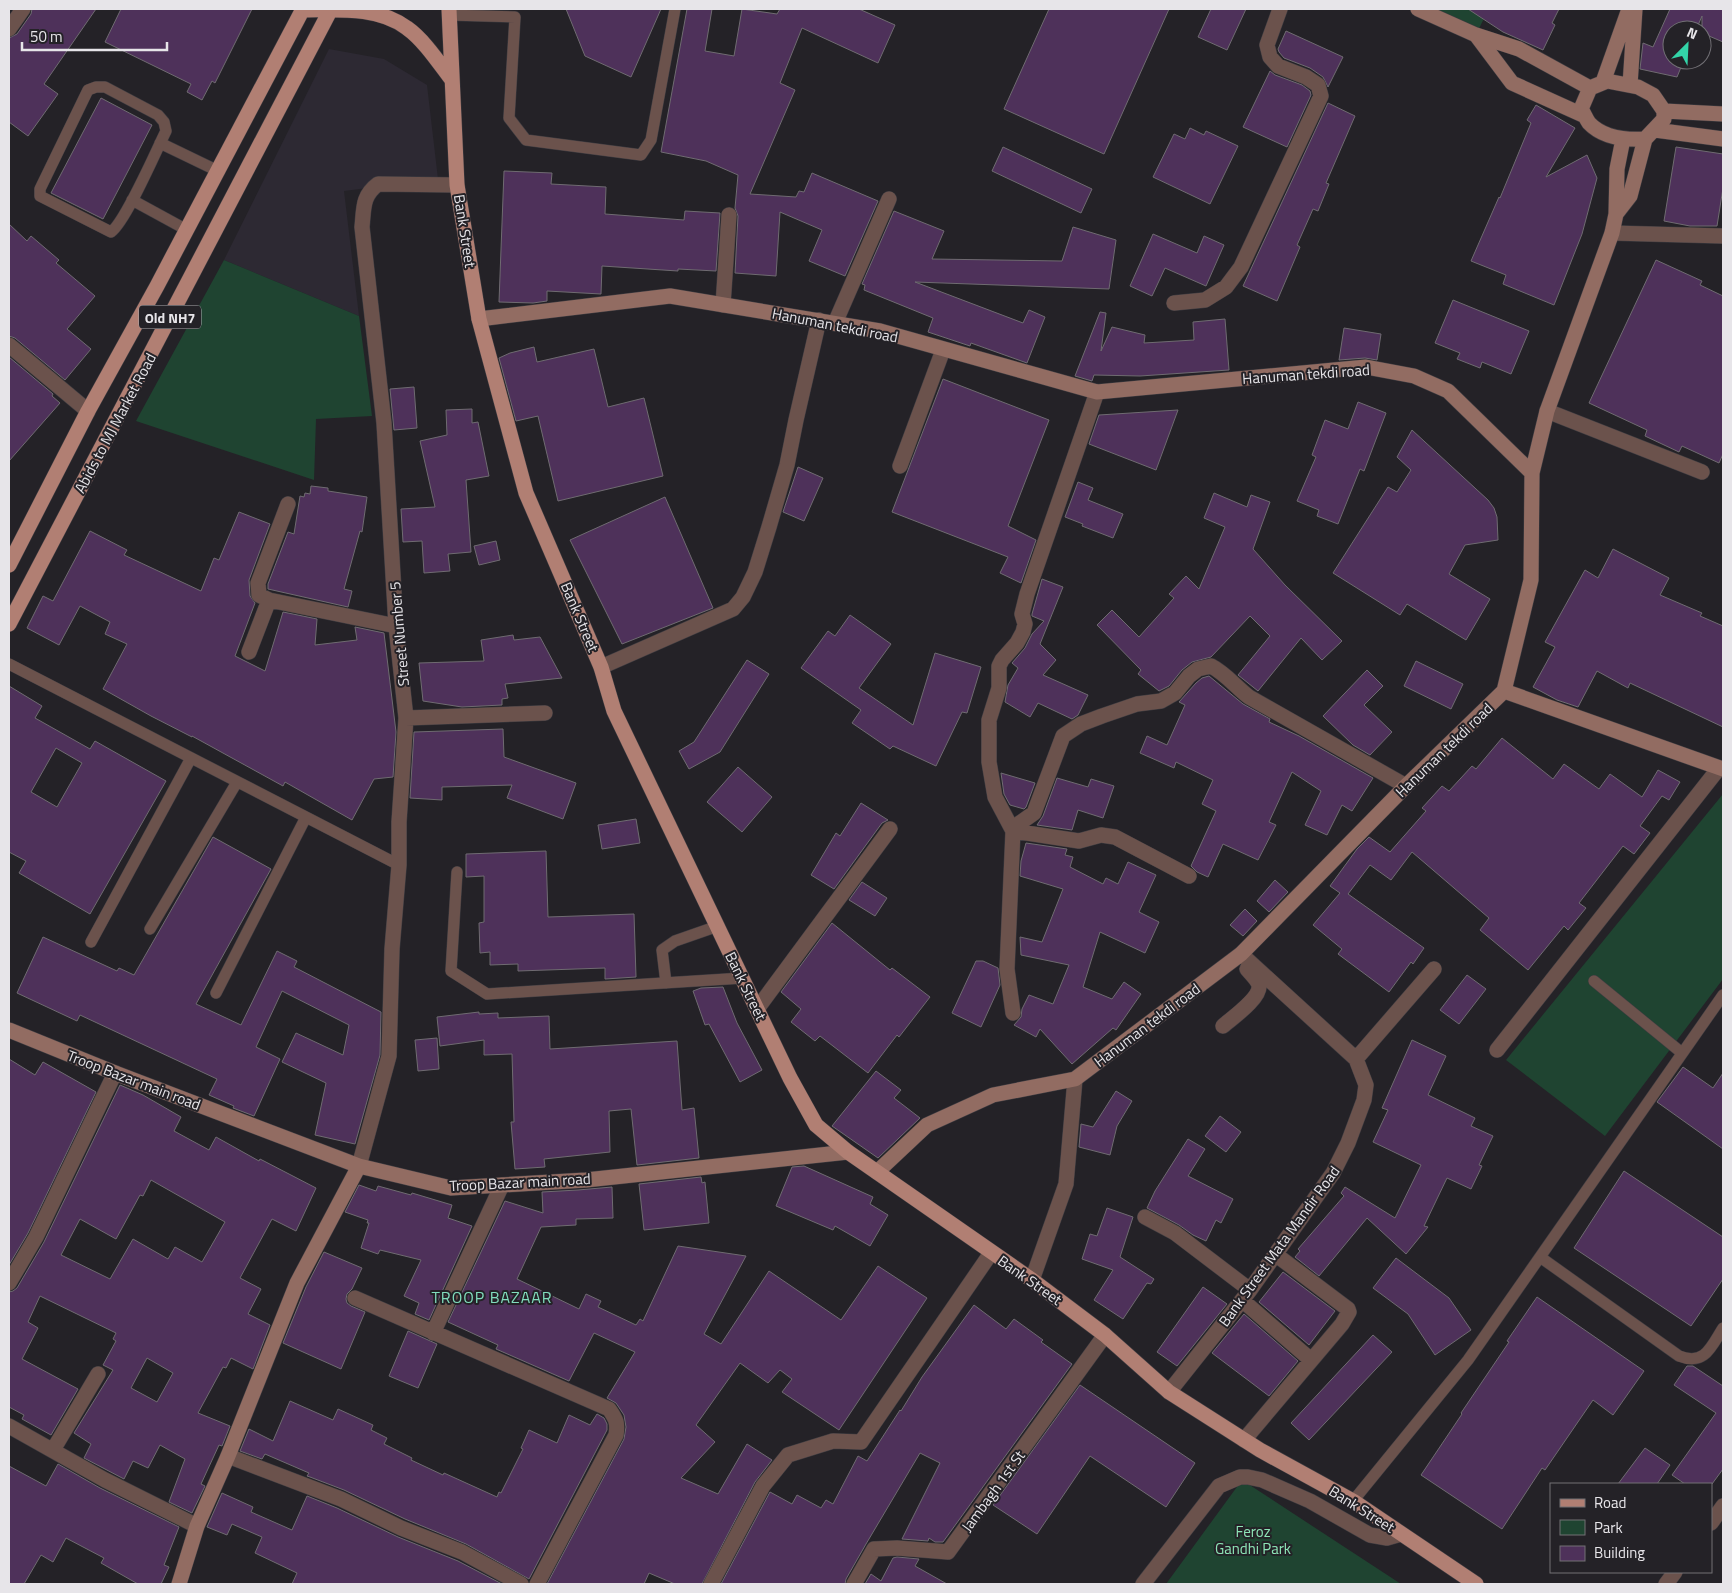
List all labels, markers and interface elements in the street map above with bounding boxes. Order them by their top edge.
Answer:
scale bar [22,20,168,52]
north arrow [1662,20,1712,70]
text: N [1684,21,1701,44]
text: 50 m [30,25,63,48]
street label: Bank Street [448,193,482,270]
street label: Hanuman tekdi road [770,302,900,348]
road number: Old NH7 [139,306,201,328]
street label: Abids to MJ Market Road [68,349,162,497]
street label: Hanuman tekdi road [1241,358,1371,390]
street label: Bank Street [555,578,605,656]
street label: Street Number 5 [383,581,415,687]
street label: Hanuman tekdi road [1390,697,1498,803]
street label: Bank Street [719,948,773,1025]
street label: Hanuman tekdi road [1089,977,1205,1073]
street label: Troop Bazar main road [64,1044,204,1116]
street label: Bank Street Mata Mandir Road [1213,1161,1345,1331]
street label: Troop Bazar main road [449,1167,591,1197]
street label: Bank Street [993,1249,1067,1311]
district label: TROOP BAZAAR [431,1285,553,1309]
street label: Jambagh 1st St [955,1445,1031,1537]
street label: Bank Street [1325,1480,1400,1539]
legend [1550,1483,1712,1573]
text: Road [1594,1491,1626,1514]
text: Park [1594,1516,1623,1539]
park label: Feroz Gandhi Park [1215,1520,1291,1560]
text: Building [1594,1541,1645,1564]

